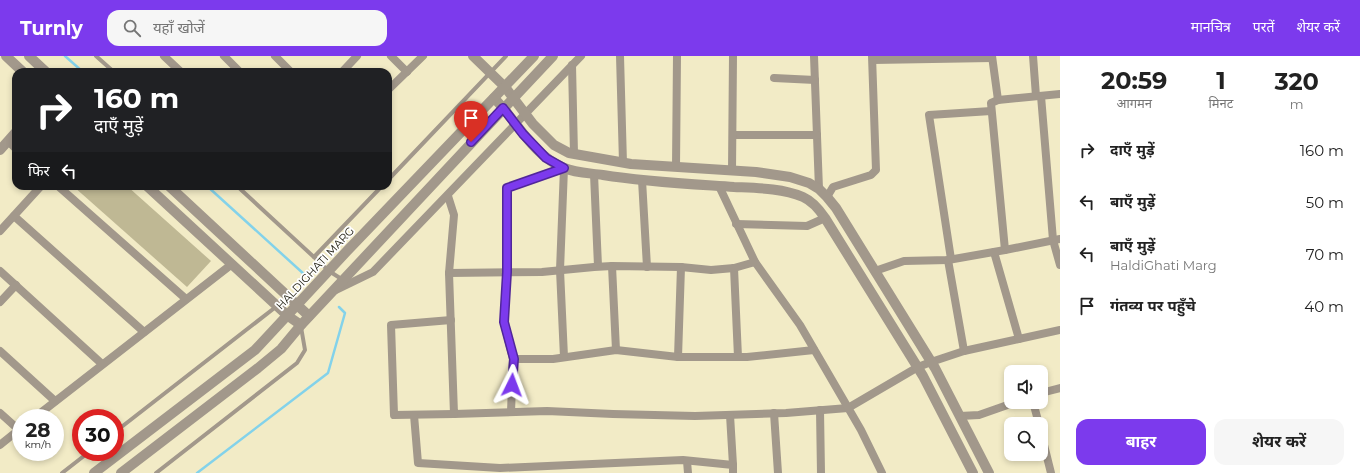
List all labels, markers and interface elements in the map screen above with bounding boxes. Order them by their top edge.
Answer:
search box [107,10,387,46]
text: Turnly [20,17,83,40]
icon: search [121,17,143,39]
text: यहाँ खोजें [153,18,205,37]
text: मानचित्र [1191,18,1231,36]
text: परतें [1253,18,1274,36]
text: शेयर करें [1296,18,1340,36]
text: 20:59 [1101,66,1167,95]
text: 1 [1216,66,1226,95]
text: 320 [1274,67,1319,96]
text: 160 m [94,81,179,115]
icon: right [28,84,80,136]
text: आगमन [1116,95,1152,111]
text: मिनट [1208,95,1233,111]
text: m [1290,96,1304,112]
pin [454,101,488,142]
icon: arrive [460,107,482,129]
text: दाएँ मुड़ें [94,115,143,137]
icon: right [1076,139,1098,161]
text: दाएँ मुड़ें [1110,140,1155,159]
text: 160 m [1300,141,1344,160]
icon: left [58,160,80,182]
text: फिर [28,161,50,180]
icon: left [1076,191,1098,213]
text: बाएँ मुड़ें [1110,192,1155,211]
text: 50 m [1306,193,1344,212]
street label: HALDIGHATI MARG [273,224,357,312]
text: बाएँ मुड़ें [1110,236,1155,255]
icon: left [1076,243,1098,265]
text: 70 m [1306,245,1344,264]
text: HaldiGhati Marg [1110,257,1217,273]
icon: arrive [1076,295,1098,317]
text: गंतव्य पर पहुँचे [1110,296,1196,315]
text: 40 m [1304,297,1344,316]
position arrow [491,364,533,406]
map controls [1004,365,1048,461]
button: sound [1004,365,1048,409]
speed limit sign: 30 [72,409,124,461]
button: search [1004,417,1048,461]
text: 28 [26,418,51,442]
button: बाहर [1076,419,1206,465]
button: शेयर करें [1214,419,1344,465]
text: km/h [25,438,51,451]

